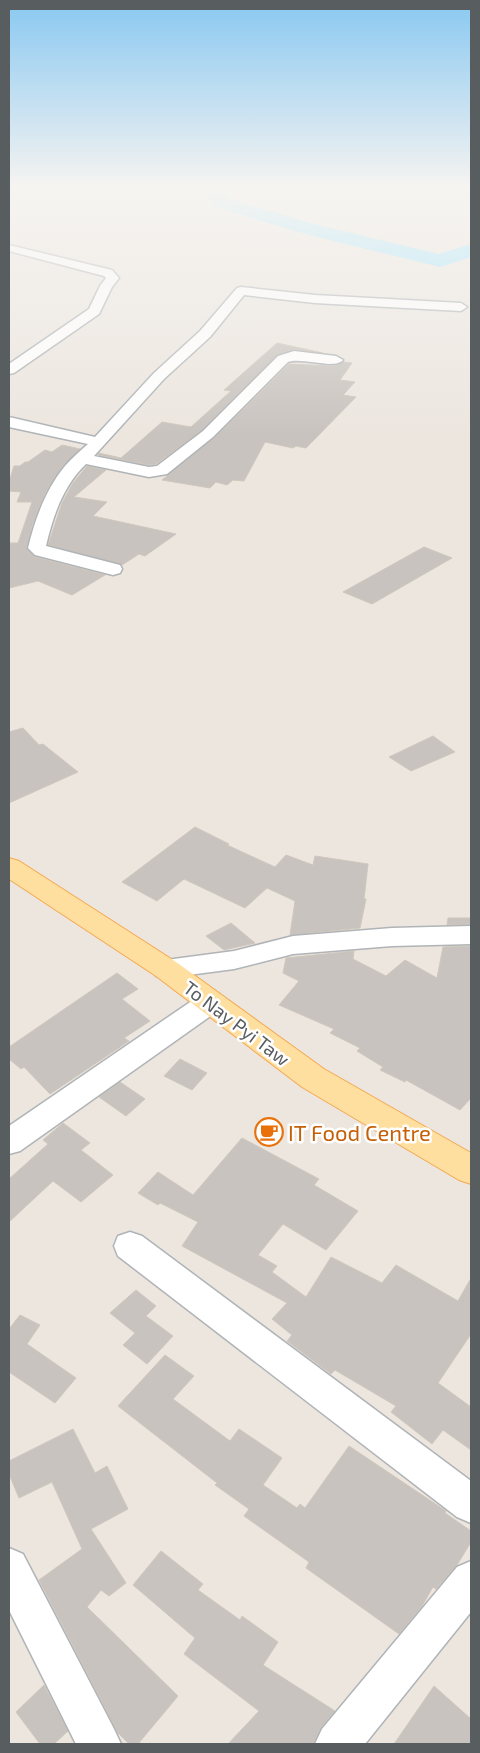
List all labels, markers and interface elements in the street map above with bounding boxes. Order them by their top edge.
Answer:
street label: To Nay Pyi Taw [179,976,295,1071]
cafe icon: IT Food Centre [254,1117,284,1147]
place label: IT Food Centre [288,1119,431,1145]

